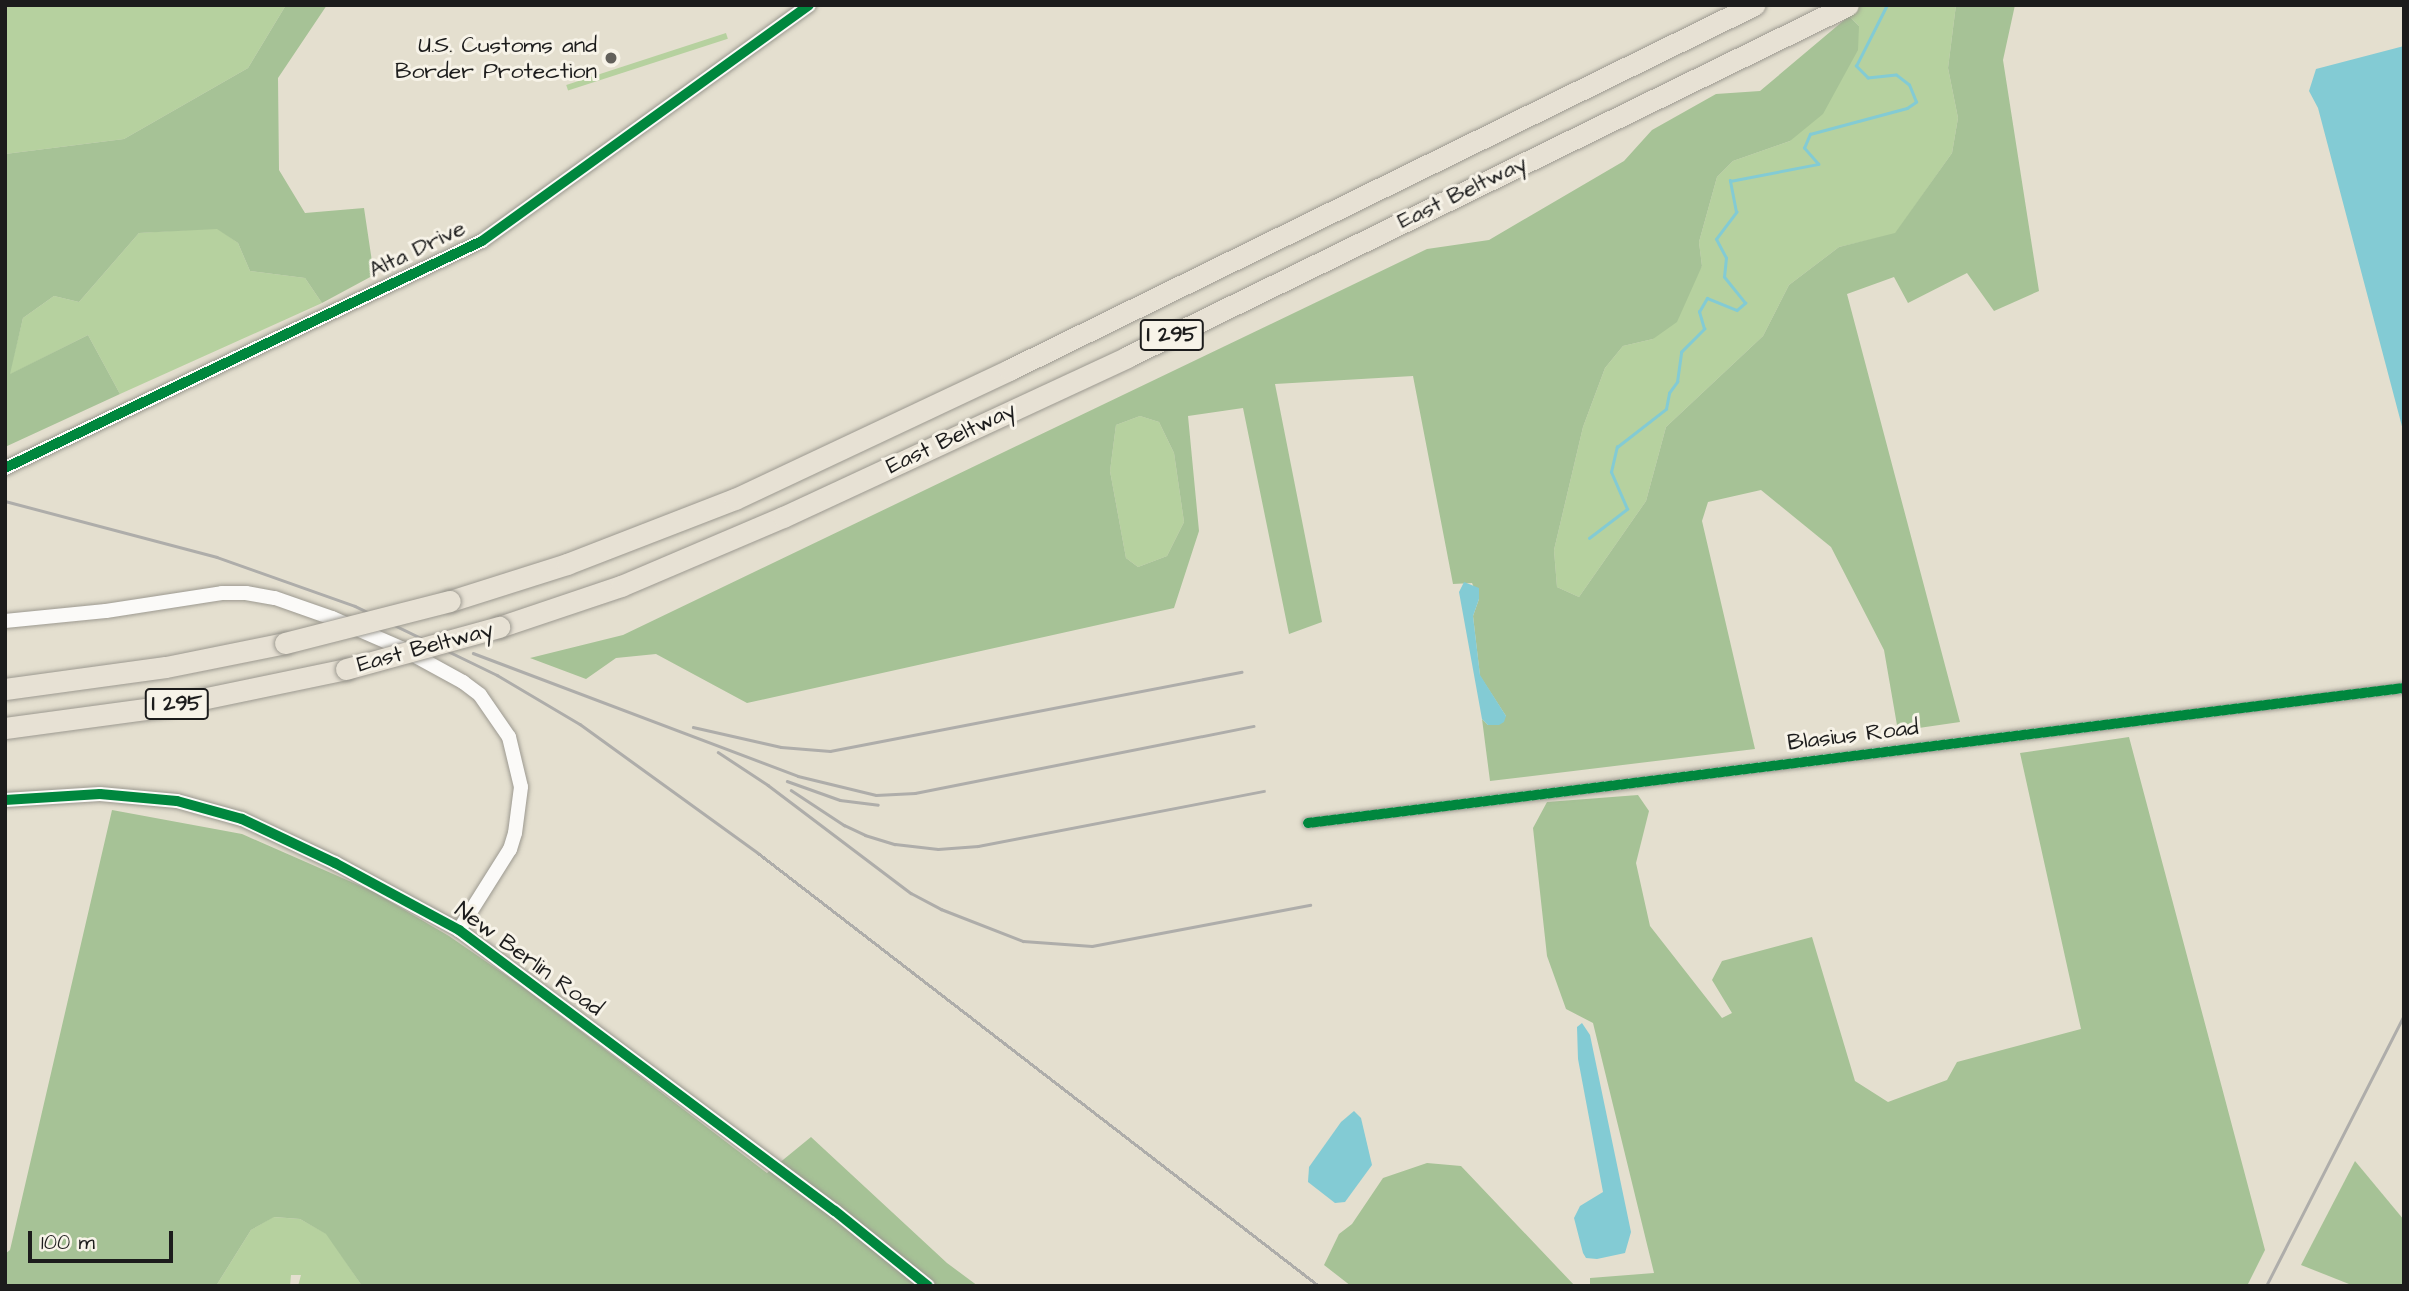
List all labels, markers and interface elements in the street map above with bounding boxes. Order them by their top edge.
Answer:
place label: U.S. Customs and Border Protection [395,31,597,85]
marker: U.S. Customs and Border Protection [603,50,619,66]
street label: East Beltway [1393,149,1531,235]
street label: Alta Drive [364,214,470,284]
road number: I 295 [1139,318,1205,352]
street label: East Beltway [882,396,1020,480]
street label: East Beltway [354,616,496,678]
road number: I 295 [144,686,210,722]
street label: Blasius Road [1786,713,1920,757]
street label: New Berlin Road [449,896,609,1022]
scale bar [32,1218,177,1262]
text: 100 m [41,1228,95,1257]

